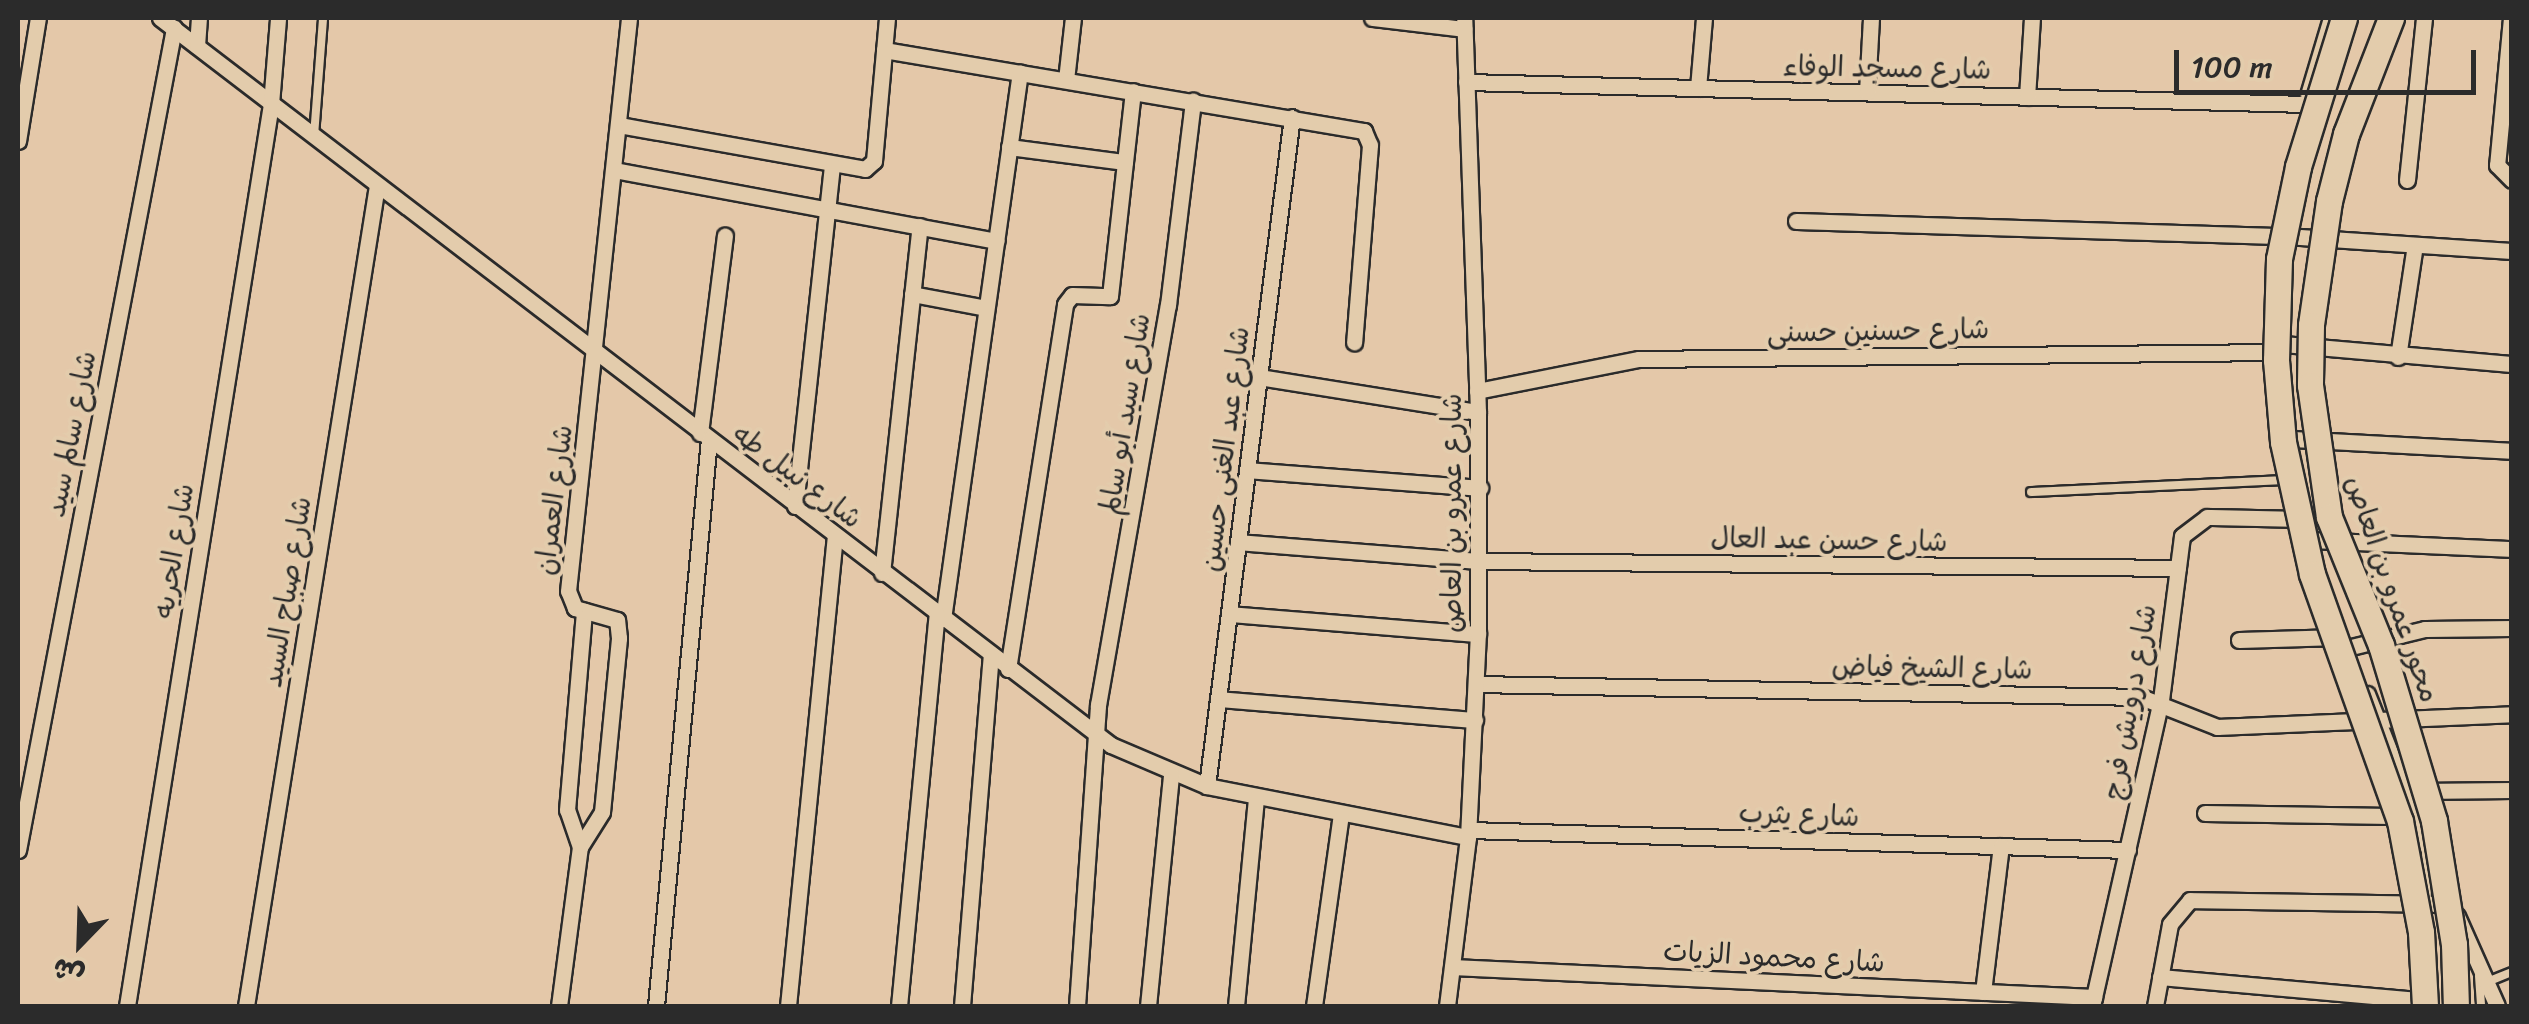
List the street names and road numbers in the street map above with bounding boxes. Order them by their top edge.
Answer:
street label: شارع مسجد الوفاء [1782,49,1992,87]
street label: شارع سيد أبو سالم [1092,311,1158,517]
street label: شارع حسنين حسنى [1767,312,1989,350]
street label: شارع عبد الغنى حسين [1193,324,1257,574]
street label: شارع سالم سيد [38,348,104,520]
street label: شارع عمرو بن العاص [1435,393,1469,633]
street label: شارع نبيل طه [725,416,869,536]
street label: شارع العمران [528,423,580,577]
street label: محور عمرو بن العاص [2337,471,2447,707]
street label: شارع الحريه [147,481,201,621]
street label: شارع صباح السيد [255,494,319,690]
street label: شارع حسن عبد العال [1710,521,1948,559]
street label: شارع درويش فرج [2096,602,2164,802]
street label: شارع الشيخ فياض [1831,649,2033,687]
street label: شارع يثرب [1738,796,1860,834]
street label: شارع محمود الزيات [1662,934,1886,980]

